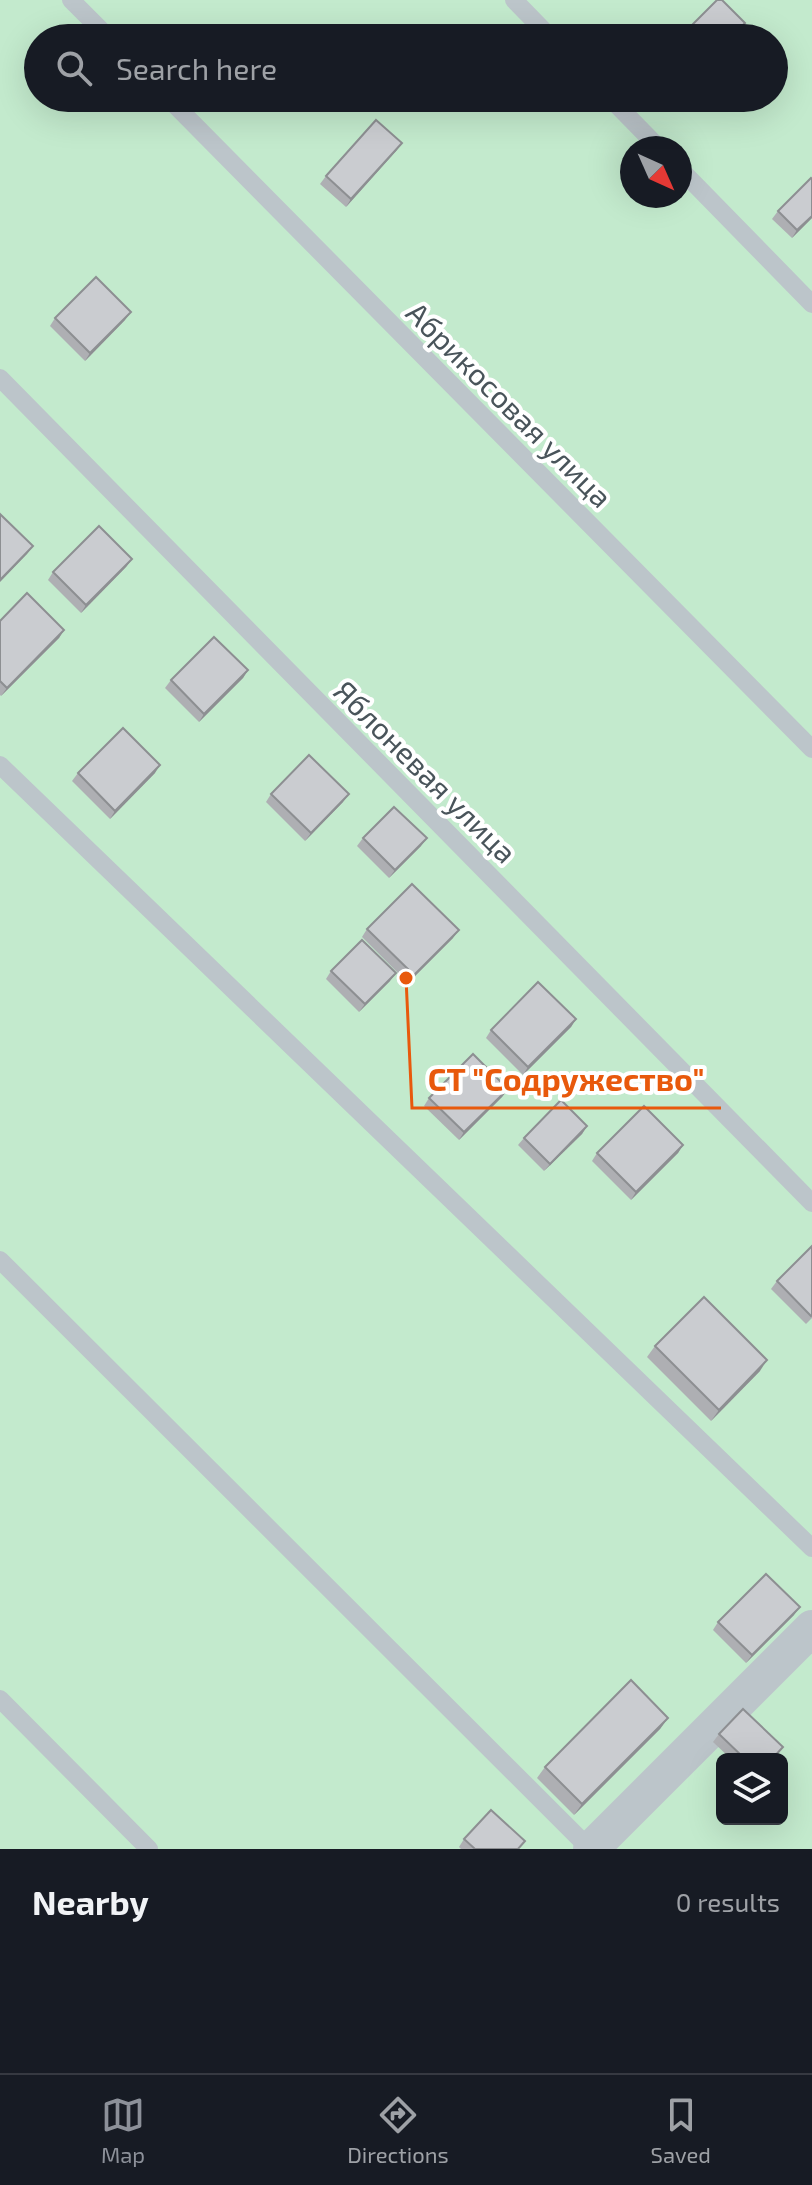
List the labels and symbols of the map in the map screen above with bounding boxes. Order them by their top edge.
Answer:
north arrow [620,136,692,208]
street label: Абрикосовая улица [399,294,620,515]
street label: Яблоневая улица [327,672,525,870]
callout: СТ "Содружество" [412,1052,721,1108]
text: СТ "Содружество" [428,1059,704,1098]

